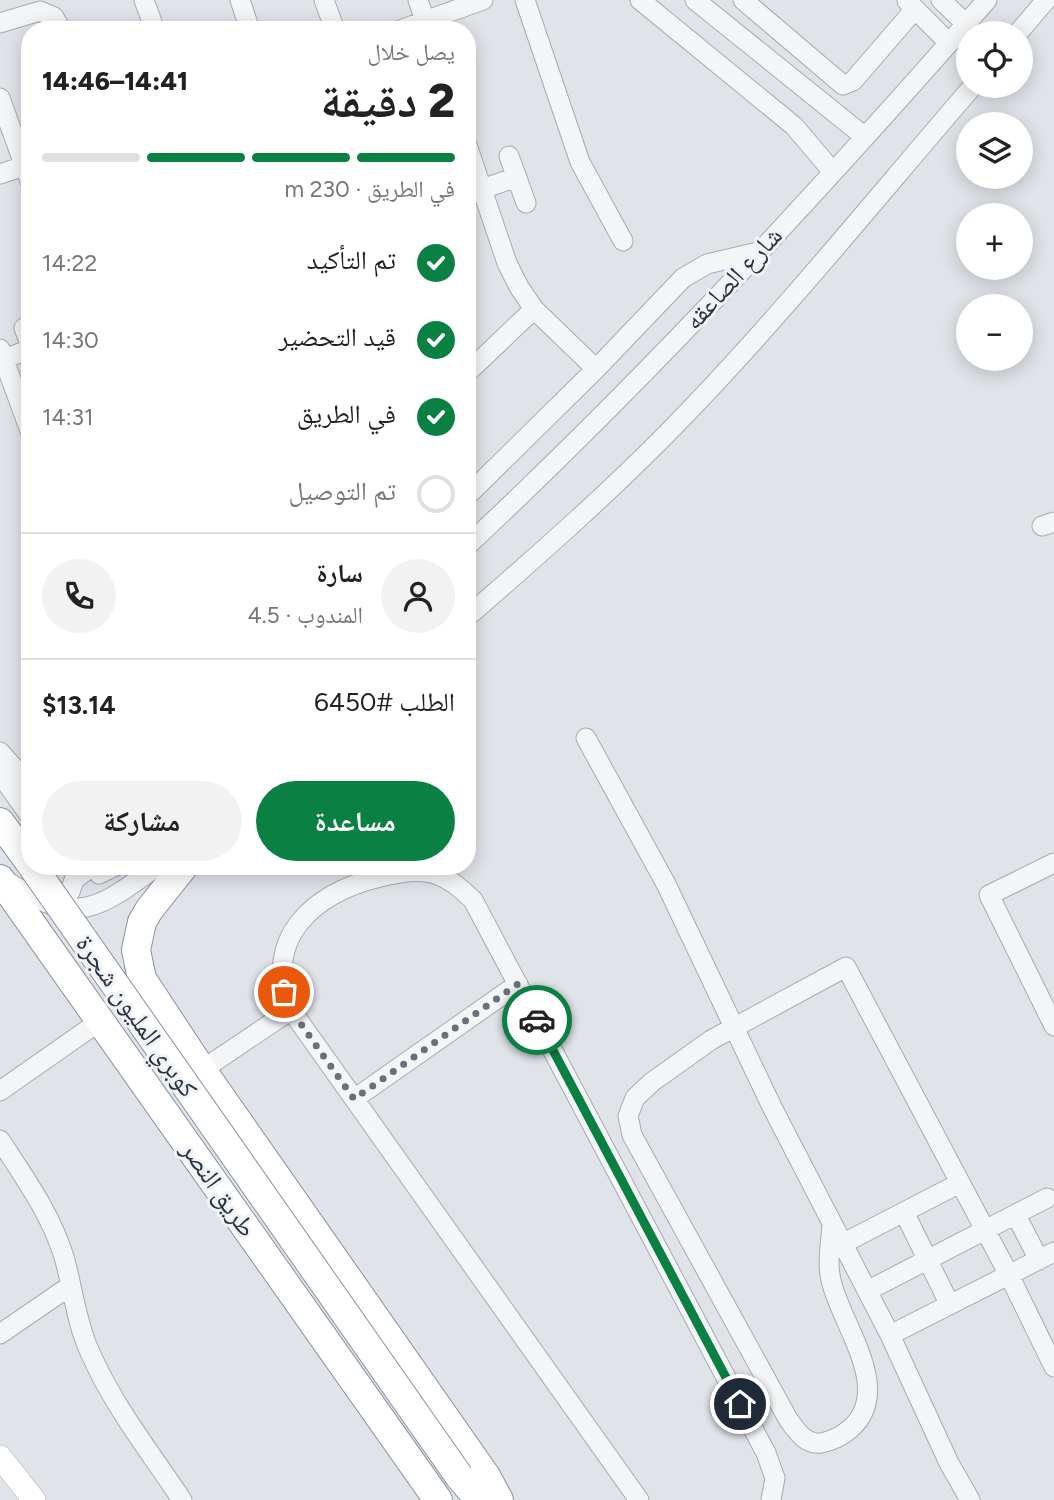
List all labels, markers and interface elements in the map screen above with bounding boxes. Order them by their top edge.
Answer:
map controls [956,21,1033,371]
button: locate [956,21,1033,98]
text: يصل خلال [368,38,455,66]
text: 14:41–14:46 [42,65,188,97]
text: 2 دقيقة [321,73,455,129]
button: layers [956,112,1033,189]
text: في الطريق · 230 m [284,175,455,203]
button: + [956,203,1033,280]
street label: شارع الصاعقه [677,220,789,336]
text: تم التأكيد [307,244,396,276]
icon: check [417,244,455,282]
text: 14:22 [42,249,97,277]
button: − [956,294,1033,371]
text: قيد التحضير [279,321,396,353]
icon: check [417,321,455,359]
text: 14:30 [42,326,99,354]
text: في الطريق [297,398,396,430]
icon: check [417,398,455,436]
text: 14:31 [42,403,94,431]
text: تم التوصيل [289,475,396,507]
text: سارة [316,557,363,589]
button: phone [42,559,116,633]
button: person [381,559,455,633]
text: المندوب · 4.5 [248,601,363,629]
text: الطلب #6450 [314,686,455,718]
text: $13.14 [42,689,116,721]
button: مشاركة [42,781,242,861]
button: مساعدة [256,781,455,861]
street label: كوبري المليون شجرة [65,929,205,1106]
pin [254,962,314,1022]
icon: bag [265,973,303,1011]
courier [502,985,572,1055]
icon: car [518,1001,556,1039]
street label: طريق النصر [174,1134,264,1243]
pin [710,1374,770,1434]
icon: home [721,1385,759,1423]

